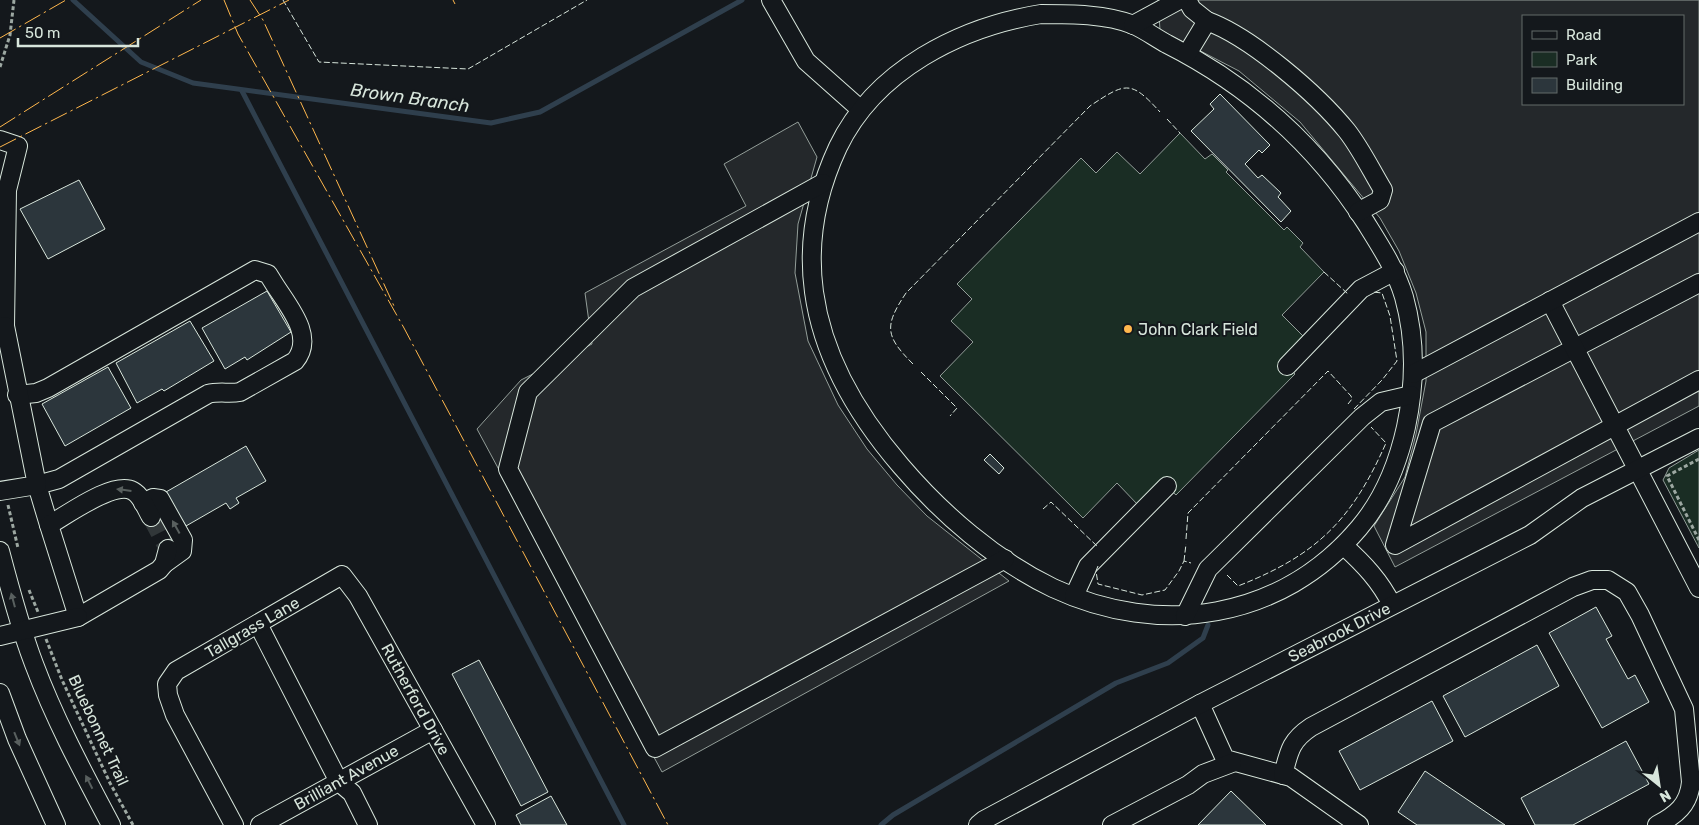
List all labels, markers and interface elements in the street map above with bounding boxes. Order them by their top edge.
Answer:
scale bar [18,15,138,47]
legend [1522,15,1684,105]
text: 50 m [25,24,60,42]
text: Road [1566,26,1602,44]
text: Park [1566,51,1597,69]
text: Building [1566,76,1623,94]
water label: Brown Branch [349,79,471,117]
place label: John Clark Field [1138,320,1258,339]
marker: John Clark Field [1122,323,1134,335]
one-way arrow [116,486,132,494]
one-way arrow [172,519,180,534]
one-way arrow [9,592,17,607]
street label: Tallgrass Lane [202,593,303,662]
street label: Seabrook Drive [1285,599,1394,666]
street label: Rutherford Drive [377,640,454,758]
street label: Bluebonnet Trail [64,672,133,789]
one-way arrow [13,732,21,747]
street label: Brilliant Avenue [291,741,402,814]
north arrow [1634,760,1684,810]
one-way arrow [85,775,93,789]
text: N [1657,786,1674,806]

